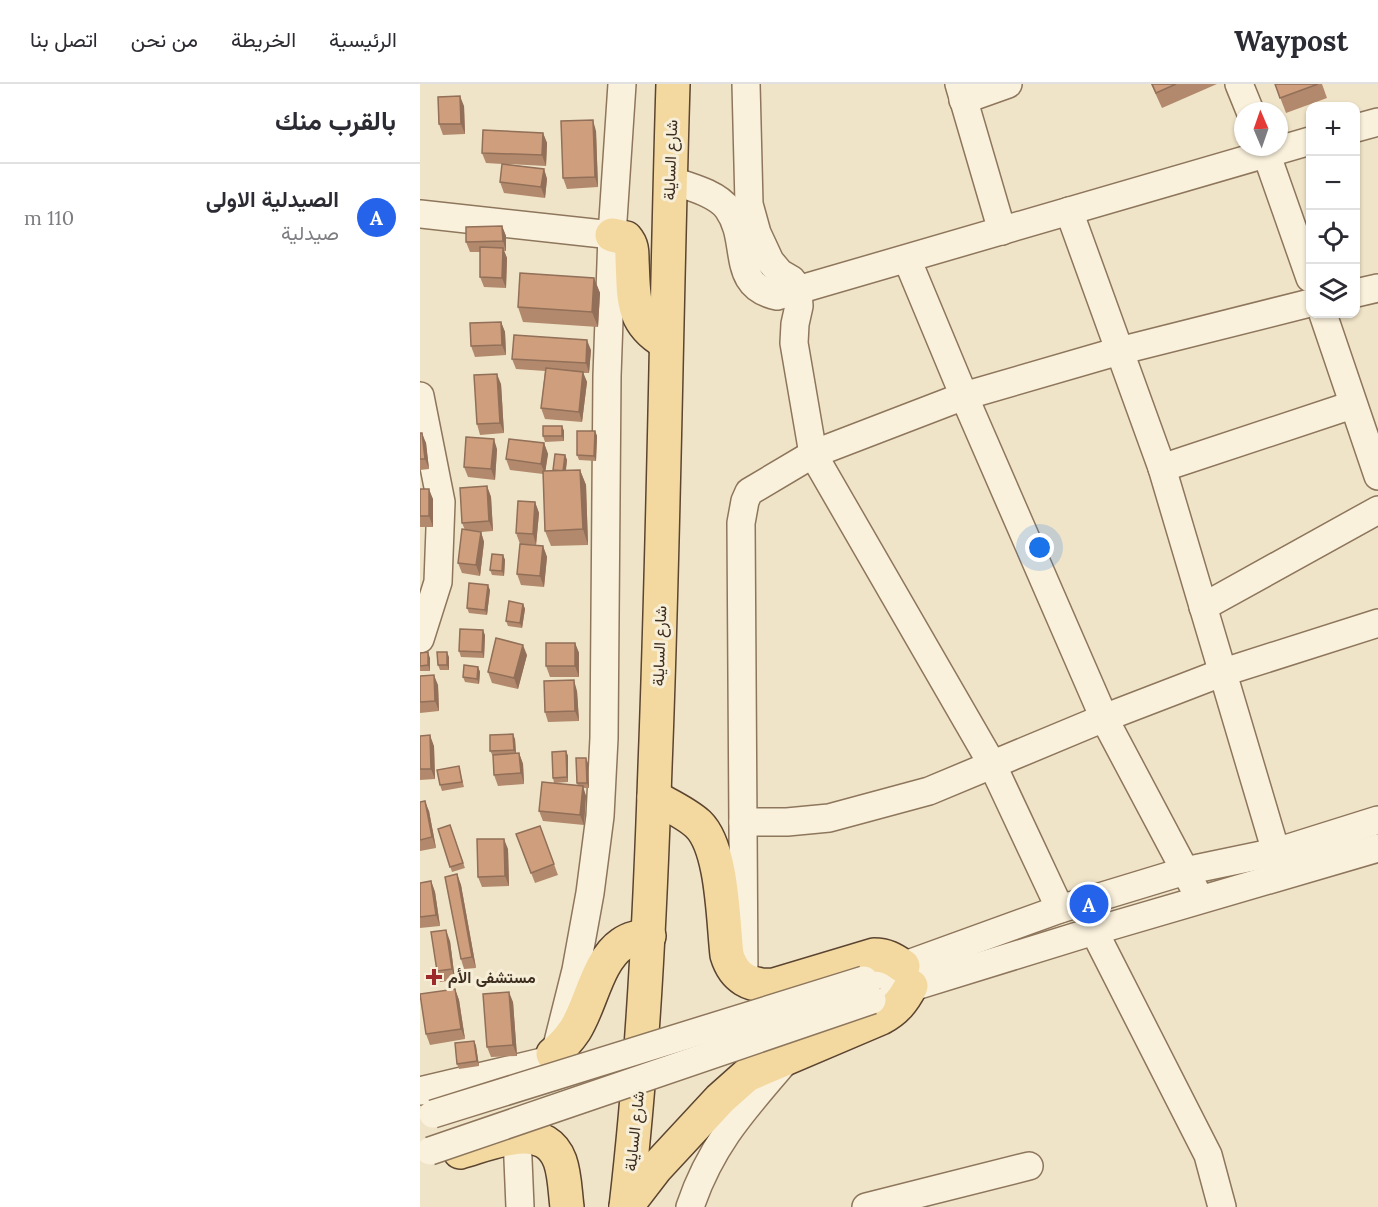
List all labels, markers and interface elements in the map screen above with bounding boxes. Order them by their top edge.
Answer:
text: Waypost [1234,23,1348,59]
text: اتصل بنا [30,26,98,53]
text: من نحن [131,26,198,53]
text: الخريطة [231,26,296,53]
text: الرئيسية [329,26,397,53]
north arrow [1234,102,1288,156]
map controls [1306,102,1360,318]
button: + [1306,102,1360,156]
text: بالقرب منك [275,104,396,137]
street label: شارع السايلة [659,119,683,201]
button: − [1306,156,1360,210]
text: الصيدلية الاولى [206,185,339,213]
text: 110 m [24,205,74,230]
text: A [370,205,383,230]
button: locate [1306,210,1360,264]
text: صيدلية [281,220,339,245]
button: layers [1306,264,1360,318]
your location [1025,533,1054,562]
street label: شارع السايلة [648,605,672,687]
pin: A [1070,882,1108,926]
place label: مستشفى الأم [448,967,536,988]
marker: مستشفى الأم [425,968,443,986]
street label: شارع السايلة [620,1090,650,1172]

